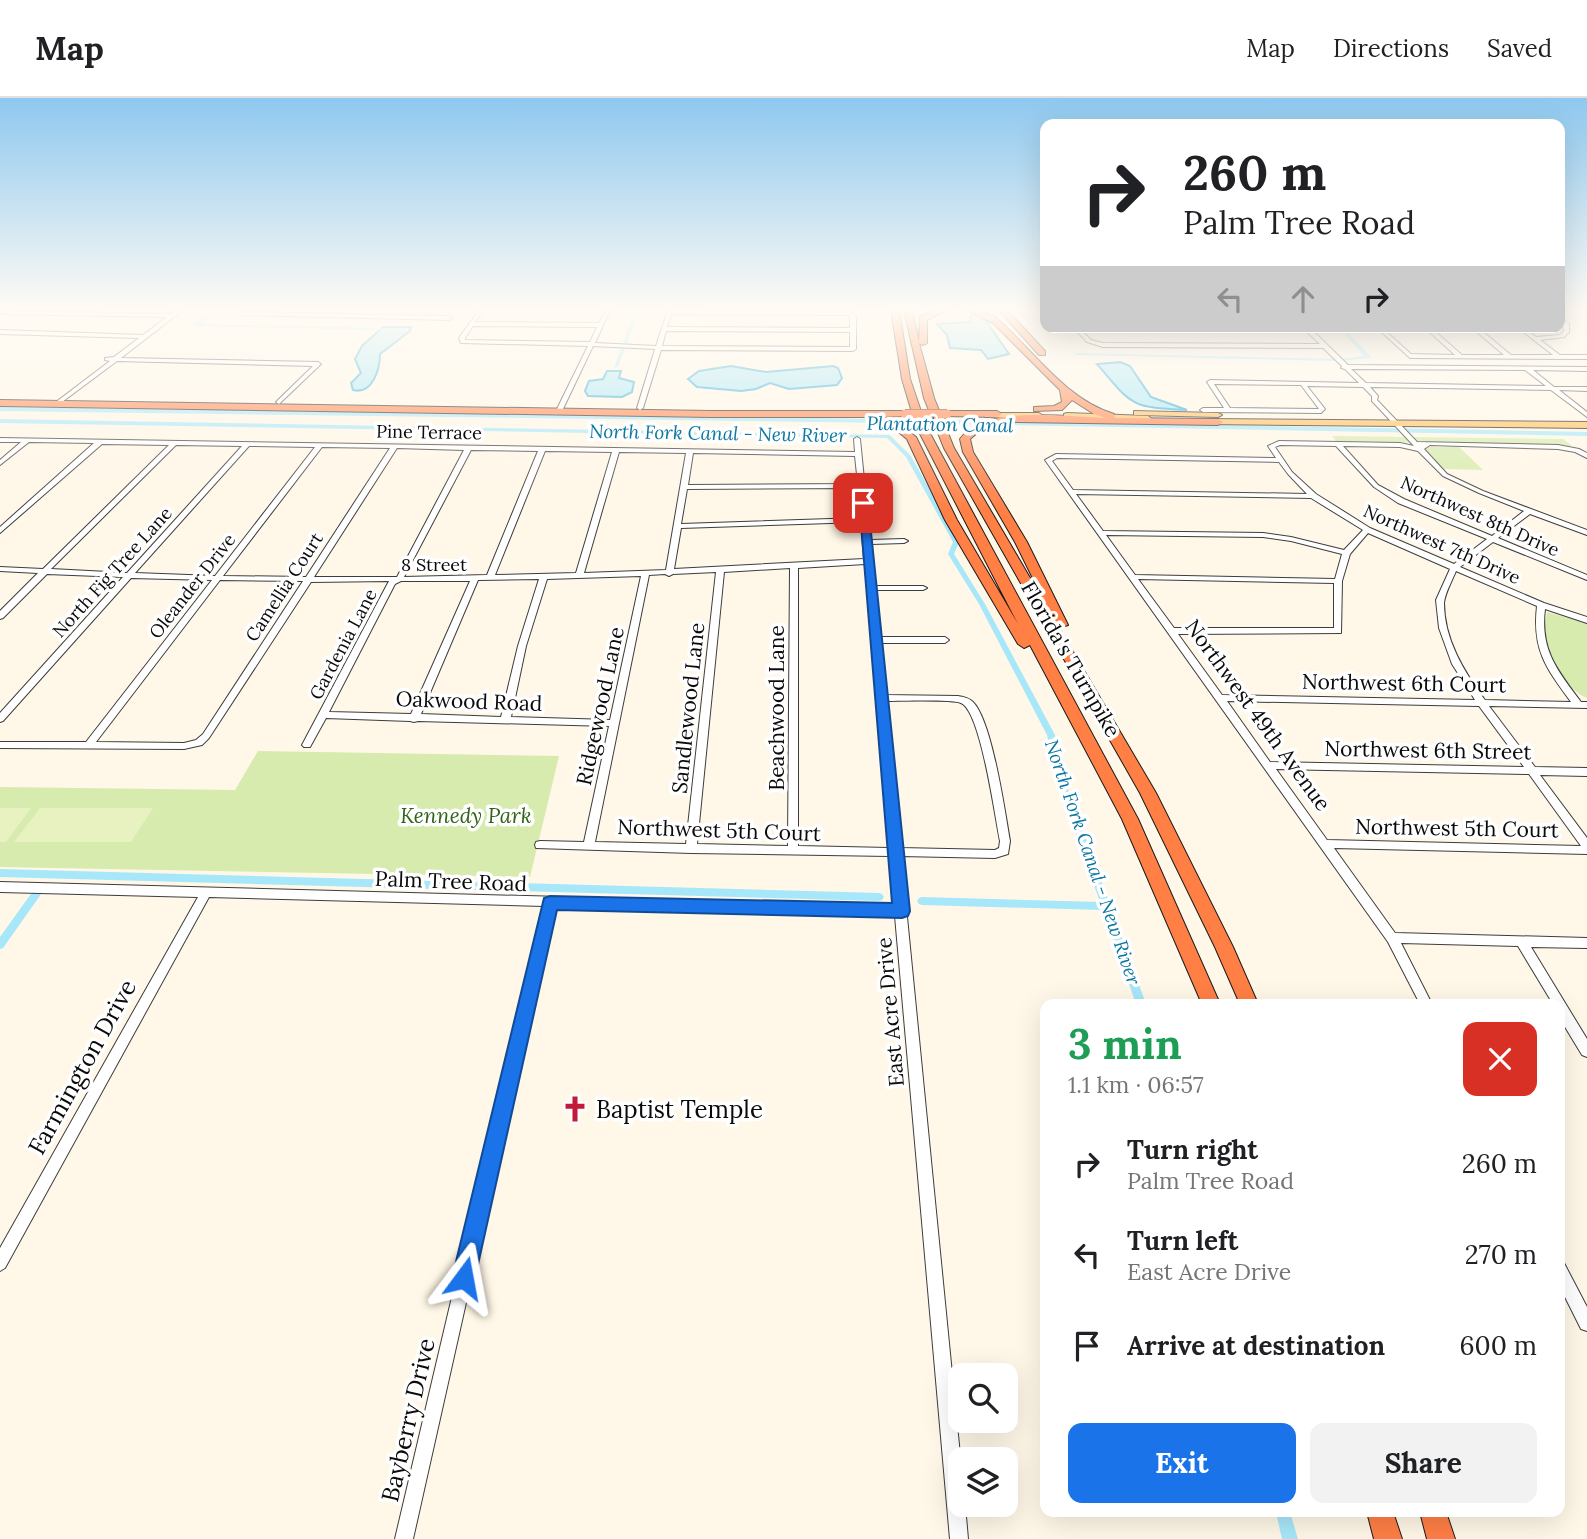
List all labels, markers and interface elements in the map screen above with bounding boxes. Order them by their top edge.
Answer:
text: Map [35,27,104,69]
text: Map [1246,33,1295,64]
text: Directions [1333,33,1449,64]
text: Saved [1487,33,1552,64]
text: 260 m [1183,141,1326,203]
icon: right [1068,147,1159,238]
text: Palm Tree Road [1183,202,1415,243]
icon: left [1211,280,1249,318]
icon: ahead [1284,280,1322,318]
icon: right [1357,280,1395,318]
water label: Plantation Canal [866,411,1014,437]
water label: North Fork Canal - New River [589,419,847,447]
street label: Pine Terrace [376,420,482,444]
street label: Northwest 8th Drive [1397,471,1563,561]
pin [833,473,893,533]
icon: arrive [844,484,882,522]
street label: Northwest 7th Drive [1360,499,1524,589]
street label: North Fig Tree Lane [47,502,177,642]
street label: Camellia Court [240,528,328,646]
street label: Oleander Drive [144,529,240,643]
street label: 8 Street [401,553,467,576]
street label: Florida's Turnpike [1015,576,1127,742]
street label: Gardenia Lane [304,585,382,703]
street label: Northwest 49th Avenue [1179,614,1337,816]
street label: Sandlewood Lane [666,621,710,795]
street label: Ridgewood Lane [570,624,630,788]
street label: Beachwood Lane [763,625,790,791]
street label: Northwest 6th Court [1302,668,1507,698]
street label: Oakwood Road [395,685,543,717]
street label: Northwest 6th Street [1324,735,1533,765]
water label: North Fork Canal - New River [1040,736,1146,988]
park label: Kennedy Park [400,802,532,829]
street label: Northwest 5th Court [617,813,822,847]
street label: Northwest 5th Court [1355,813,1560,843]
street label: Palm Tree Road [374,865,528,897]
street label: East Acre Drive [870,936,910,1088]
street label: Farmington Drive [21,974,143,1160]
text: 3 min [1068,1017,1182,1071]
button: close [1463,1022,1537,1096]
text: 1.1 km · 06:57 [1068,1070,1204,1099]
church icon: Baptist Temple [560,1094,590,1124]
place label: Baptist Temple [596,1094,763,1125]
text: Turn right [1127,1133,1258,1166]
icon: right [1068,1145,1106,1183]
text: 260 m [1462,1147,1537,1180]
text: Palm Tree Road [1127,1166,1294,1195]
text: Turn left [1127,1224,1238,1257]
icon: left [1068,1236,1106,1274]
text: 270 m [1465,1238,1537,1271]
position arrow [427,1241,501,1315]
text: East Acre Drive [1127,1257,1291,1286]
icon: arrive [1068,1327,1106,1365]
text: Arrive at destination [1127,1329,1385,1362]
text: 600 m [1460,1329,1537,1362]
street label: Bayberry Drive [374,1335,442,1505]
map controls [948,1363,1018,1517]
button: search [948,1363,1018,1433]
button: Exit [1068,1423,1296,1503]
button: Share [1310,1423,1537,1503]
button: layers [948,1447,1018,1517]

